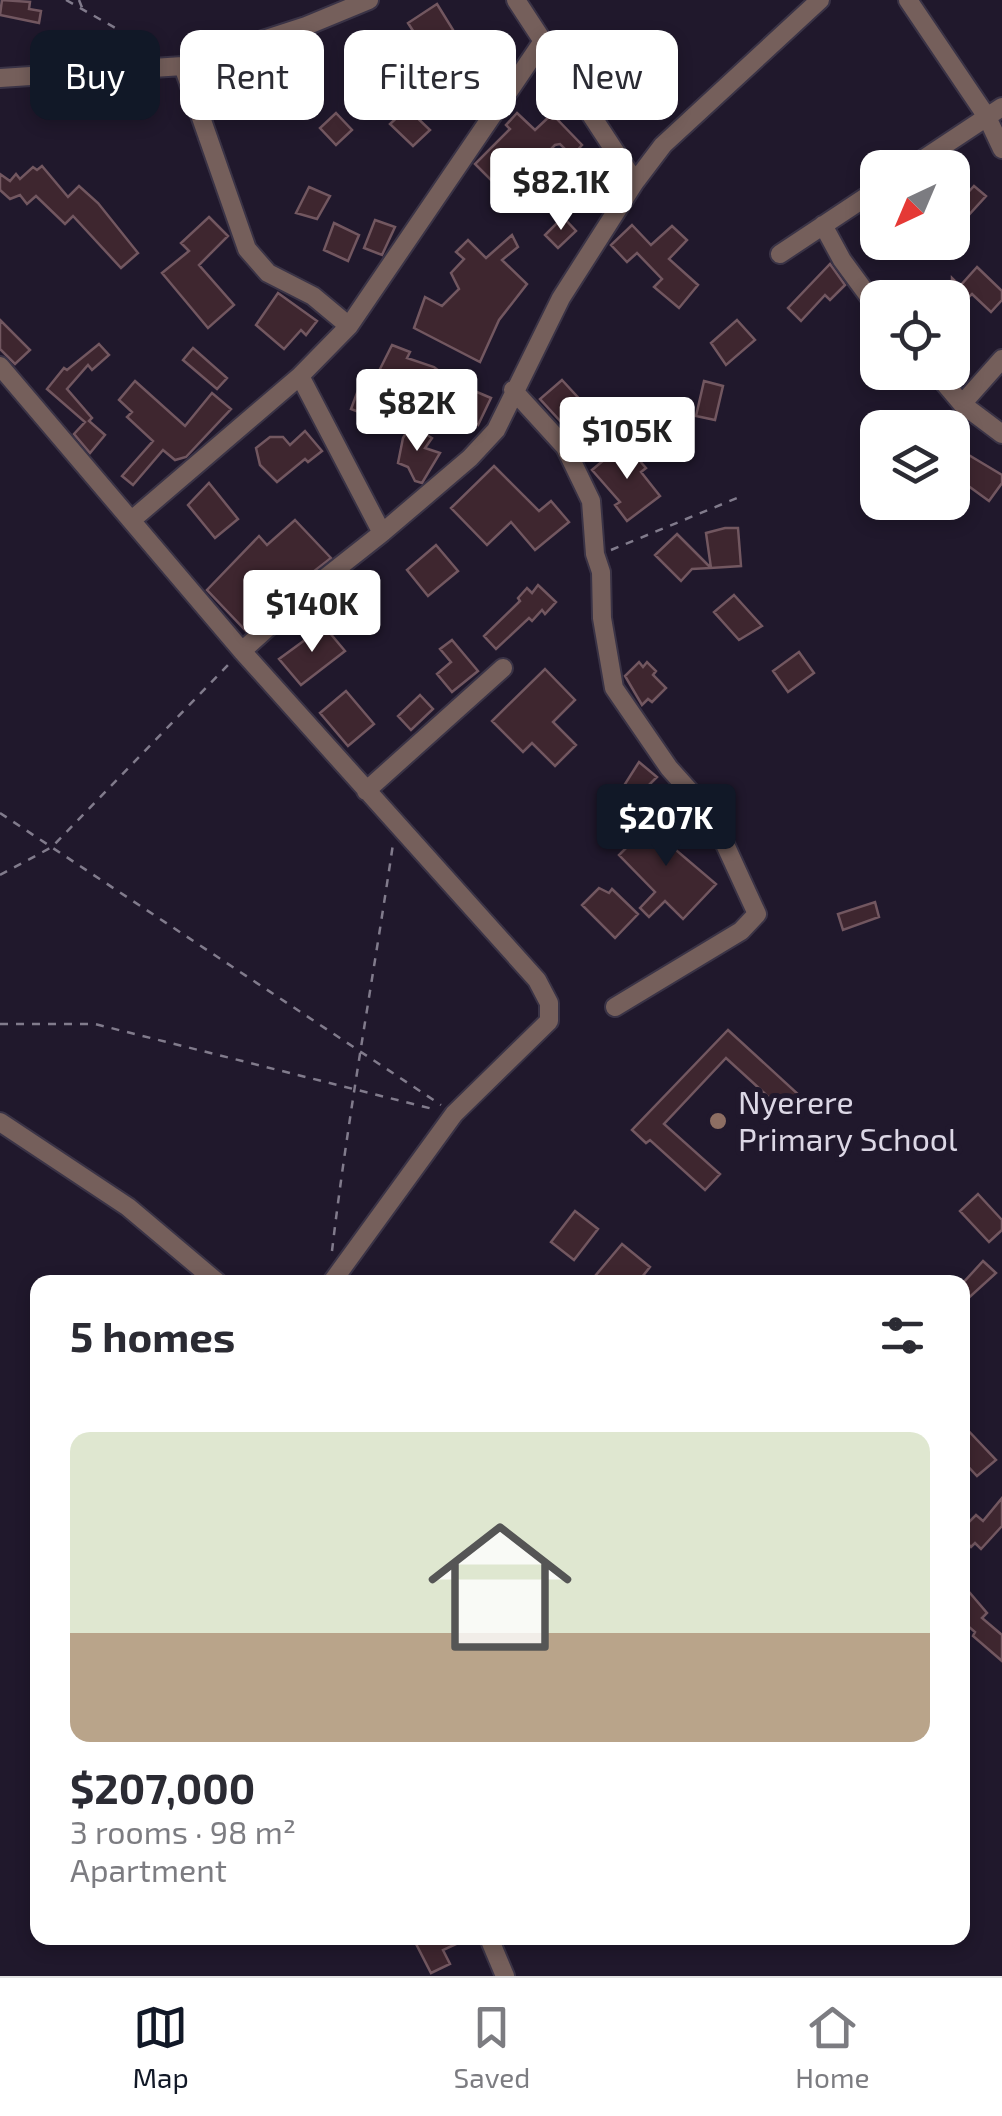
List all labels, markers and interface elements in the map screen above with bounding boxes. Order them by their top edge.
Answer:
chip: Buy [30,30,160,120]
chip: Rent [180,30,324,120]
chip: Filters [344,30,516,120]
chip: New [536,30,678,120]
pin: $82.1K [480,148,642,233]
north arrow [860,150,970,260]
map controls [860,150,970,520]
text: $82.1K [512,161,610,199]
button: locate [860,280,970,390]
pin: $82K [358,369,476,454]
text: $82K [378,382,456,420]
pin: $105K [557,397,697,482]
text: $105K [582,410,672,448]
button: layers [860,410,970,520]
pin: $140K [242,570,382,655]
text: $140K [265,583,359,621]
pin: $207K [596,784,736,869]
text: $207K [619,797,713,835]
place label: Nyerere Primary School [738,1082,958,1157]
marker: Nyerere Primary School [707,1110,729,1132]
icon: filters [875,1308,930,1363]
text: 5 homes [70,1310,235,1360]
icon: home [410,1497,590,1677]
text: $207,000 [70,1762,255,1812]
text: 3 rooms · 98 m² [70,1812,296,1850]
text: Apartment [70,1850,227,1888]
tab: Map [132,2000,189,2094]
tab: Saved [454,2000,530,2094]
tab: Home [795,2000,870,2094]

